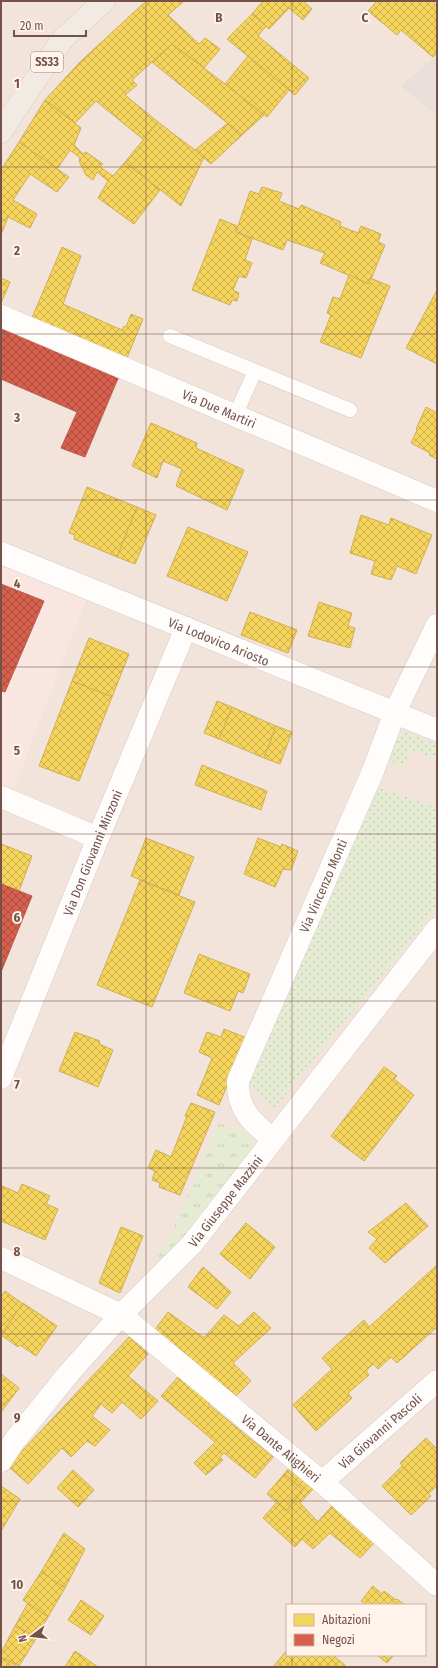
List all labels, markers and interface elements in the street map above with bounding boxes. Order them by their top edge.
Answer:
text: B [215,10,223,25]
text: C [362,10,369,25]
scale bar [14,12,86,38]
text: 20 m [20,19,44,33]
road number: SS33 [31,52,63,72]
text: 1 [14,76,20,91]
text: 2 [13,243,20,258]
street label: Via Due Martiri [180,386,258,431]
text: 3 [13,410,20,425]
text: 4 [14,576,21,591]
street label: Via Lodovico Ariosto [166,614,272,669]
text: 5 [14,743,20,758]
street label: Via Don Giovanni Minzoni [60,788,125,918]
street label: Via Vincenzo Monti [296,837,350,935]
text: 6 [14,910,21,925]
text: 7 [14,1077,20,1092]
street label: Via Giuseppe Mazzini [185,1152,266,1250]
text: 8 [14,1244,21,1259]
street label: Via Giovanni Pascoli [335,1391,425,1472]
text: 9 [14,1410,21,1425]
street label: Via Dante Alighieri [239,1411,323,1485]
text: 10 [11,1577,23,1592]
legend [286,1604,426,1656]
text: Abitazioni [322,1613,371,1627]
north arrow [12,1616,52,1656]
text: Negozi [322,1633,355,1647]
text: N [16,1634,30,1643]

